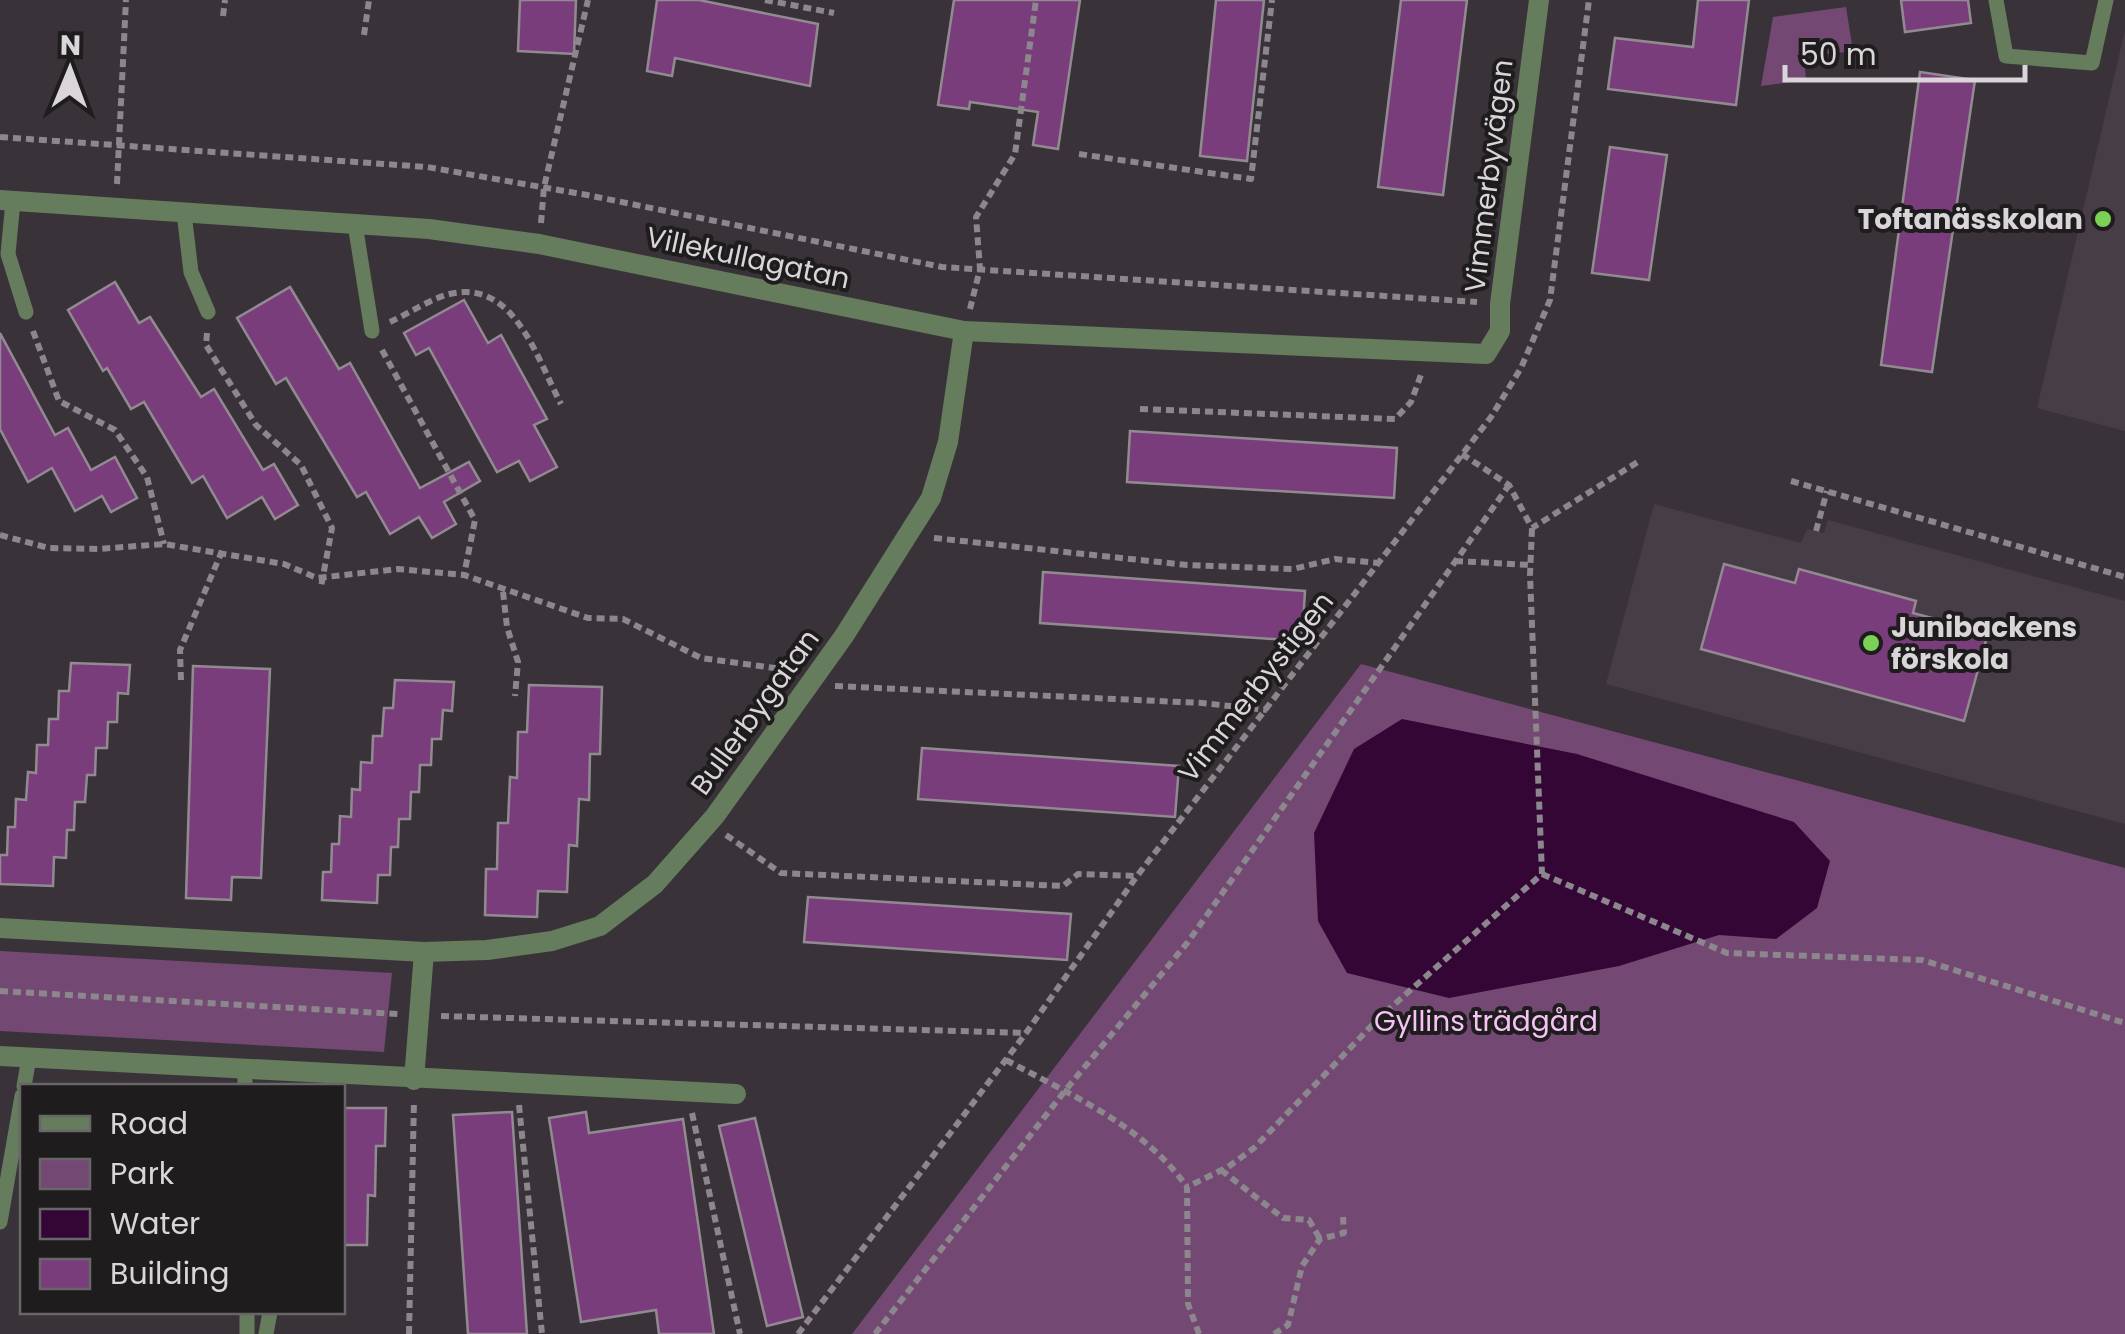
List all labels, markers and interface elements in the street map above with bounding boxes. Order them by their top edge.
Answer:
north arrow [20,20,120,120]
scale bar [1785,20,2025,82]
text: N [60,26,81,65]
text: 50 m [1800,33,1877,76]
street label: Vimmerbyvägen [1455,57,1523,295]
place label: Toftanässkolan [1858,200,2083,239]
marker: Toftanässkolan [2092,208,2114,230]
street label: Villekullagatan [643,217,853,299]
street label: Vimmerbystigen [1169,584,1343,790]
place label: Junibackens förskola [1891,608,2077,679]
street label: Bullerbygatan [682,621,828,803]
marker: Junibackens förskola [1860,632,1882,654]
park label: Gyllins trädgård [1374,1002,1598,1041]
legend [20,1084,345,1314]
text: Road [110,1102,188,1145]
text: Park [110,1152,175,1195]
text: Water [110,1202,200,1245]
text: Building [110,1252,230,1295]

